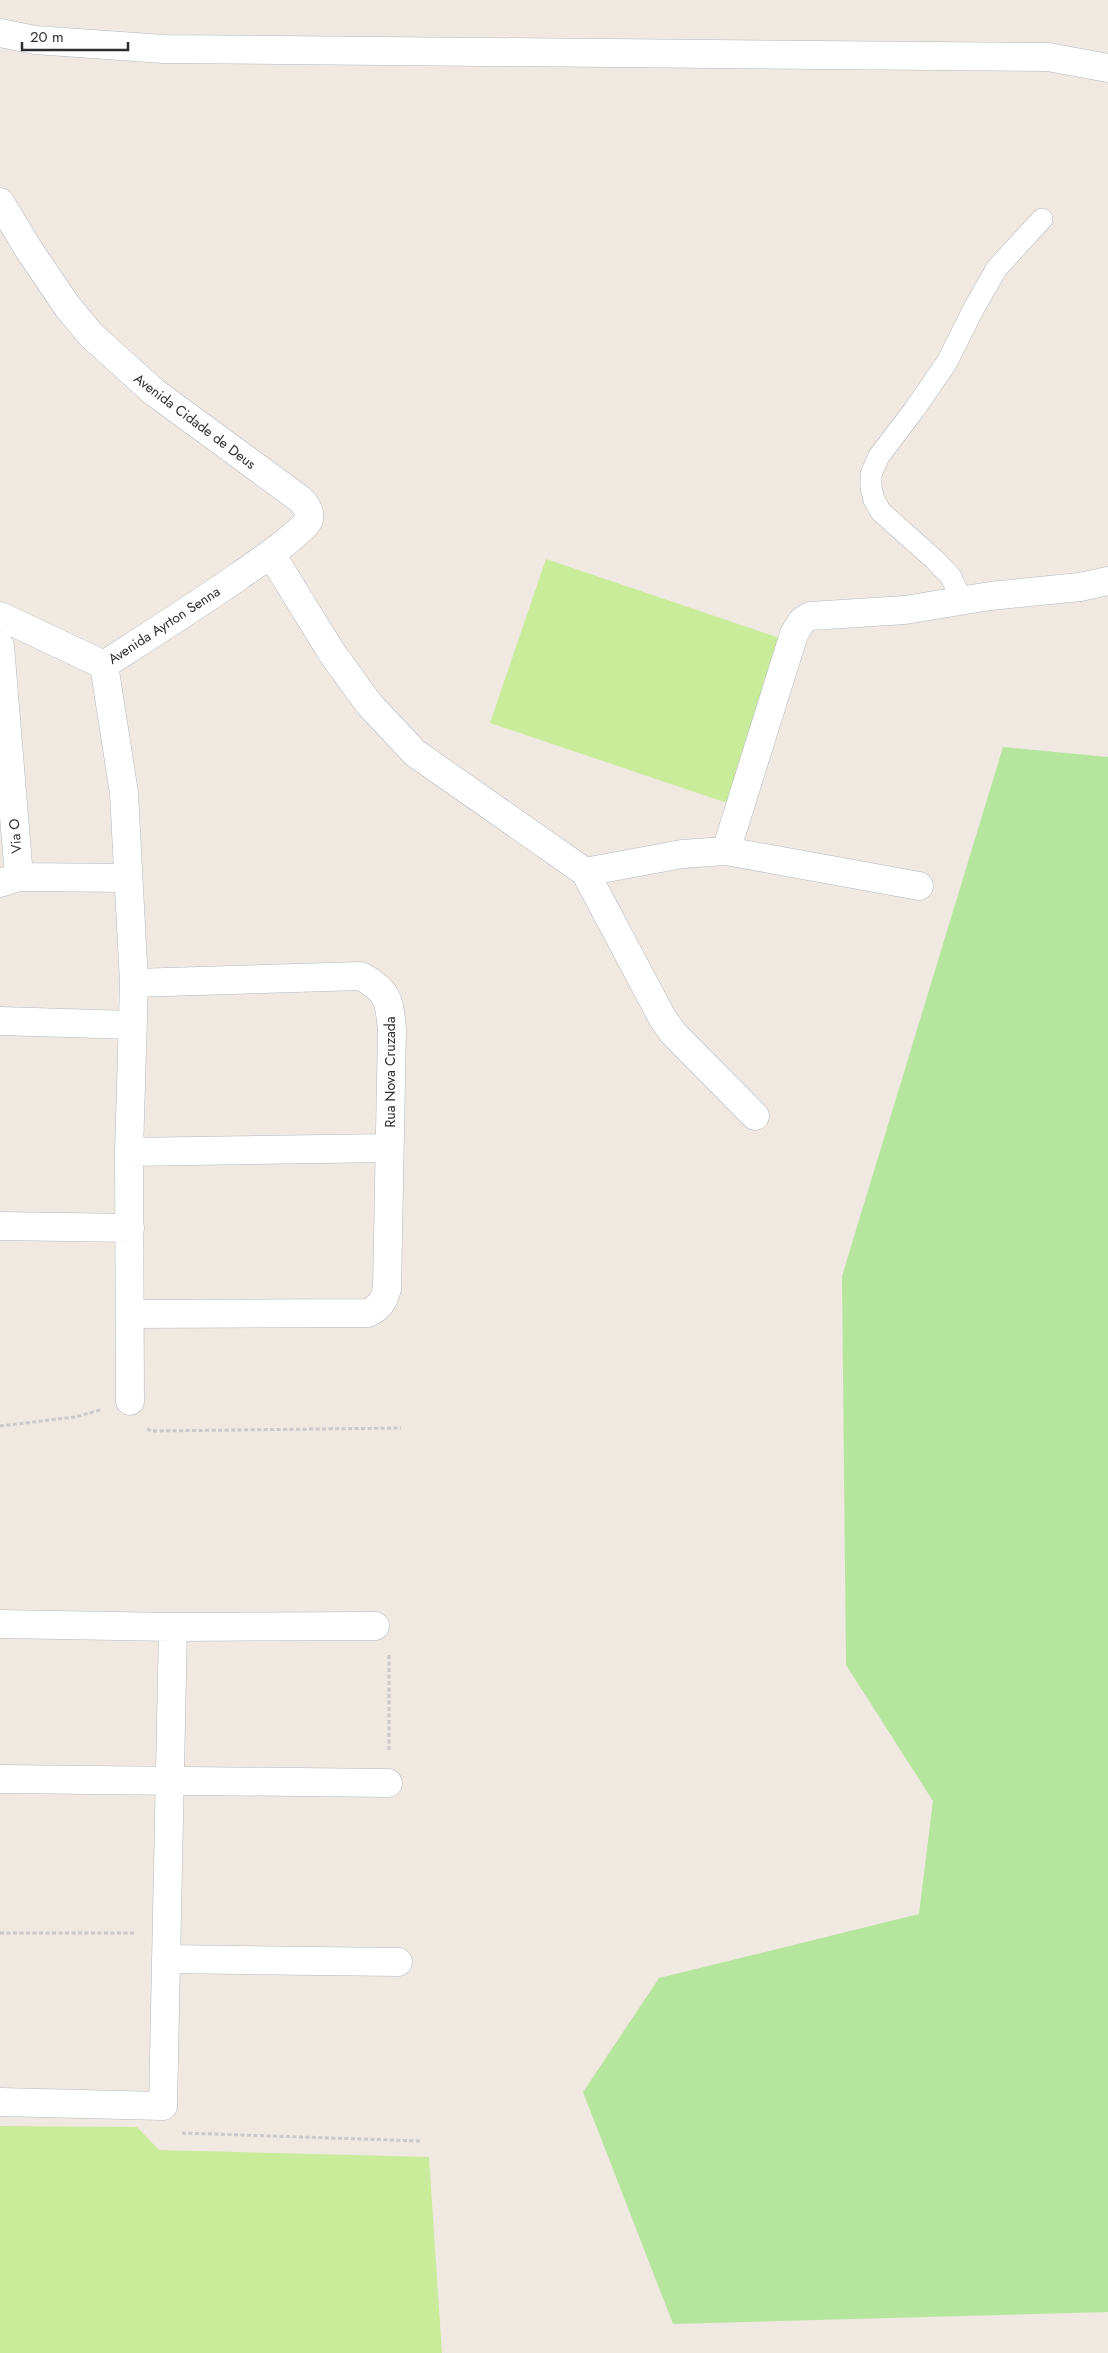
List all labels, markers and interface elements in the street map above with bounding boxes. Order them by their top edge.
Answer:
scale bar [22,20,129,52]
text: 20 m [30,26,64,48]
street label: Avenida Cidade de Deus [130,368,260,474]
street label: Avenida Ayrton Senna [104,581,224,669]
street label: Via O [4,818,26,854]
street label: Rua Nova Cruzada [380,1016,400,1128]

